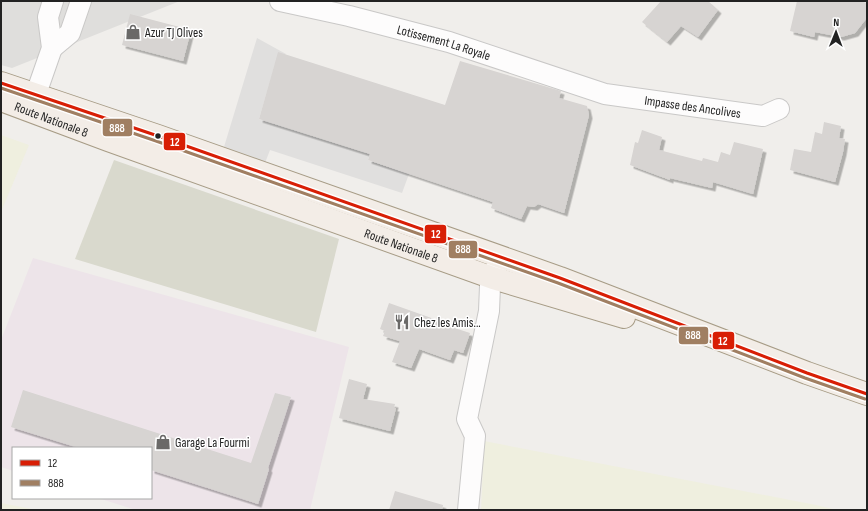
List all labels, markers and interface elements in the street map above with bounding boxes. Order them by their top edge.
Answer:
north arrow [816,12,856,52]
text: N [833,16,839,29]
street label: Lotissement La Royale [395,22,492,64]
shop icon: Azur TJ Olives [124,23,142,41]
place label: Azur TJ Olives [144,25,203,41]
street label: Impasse des Ancolives [643,93,742,122]
street label: Route Nationale 8 [12,99,91,141]
line badge: 888 [102,118,133,137]
text: 888 [109,122,125,135]
unlabelled marker [153,131,163,141]
line badge: 12 [163,132,186,151]
text: 12 [170,136,180,149]
line badge: 12 [424,224,447,244]
street label: Route Nationale 8 [362,226,441,267]
text: 12 [431,228,441,241]
line badge: 888 [448,240,478,259]
text: 888 [455,243,471,256]
restaurant icon: Chez les Amis... [393,313,411,331]
place label: Chez les Amis... [414,315,481,331]
line badge: 888 [678,326,709,345]
text: 888 [685,329,701,342]
line badge: 12 [712,331,735,350]
text: 12 [718,335,728,348]
shop icon: Garage La Fourmi [154,433,172,451]
place label: Garage La Fourmi [175,435,249,451]
legend [12,447,152,499]
text: 12 [48,456,57,471]
text: 888 [48,476,64,491]

